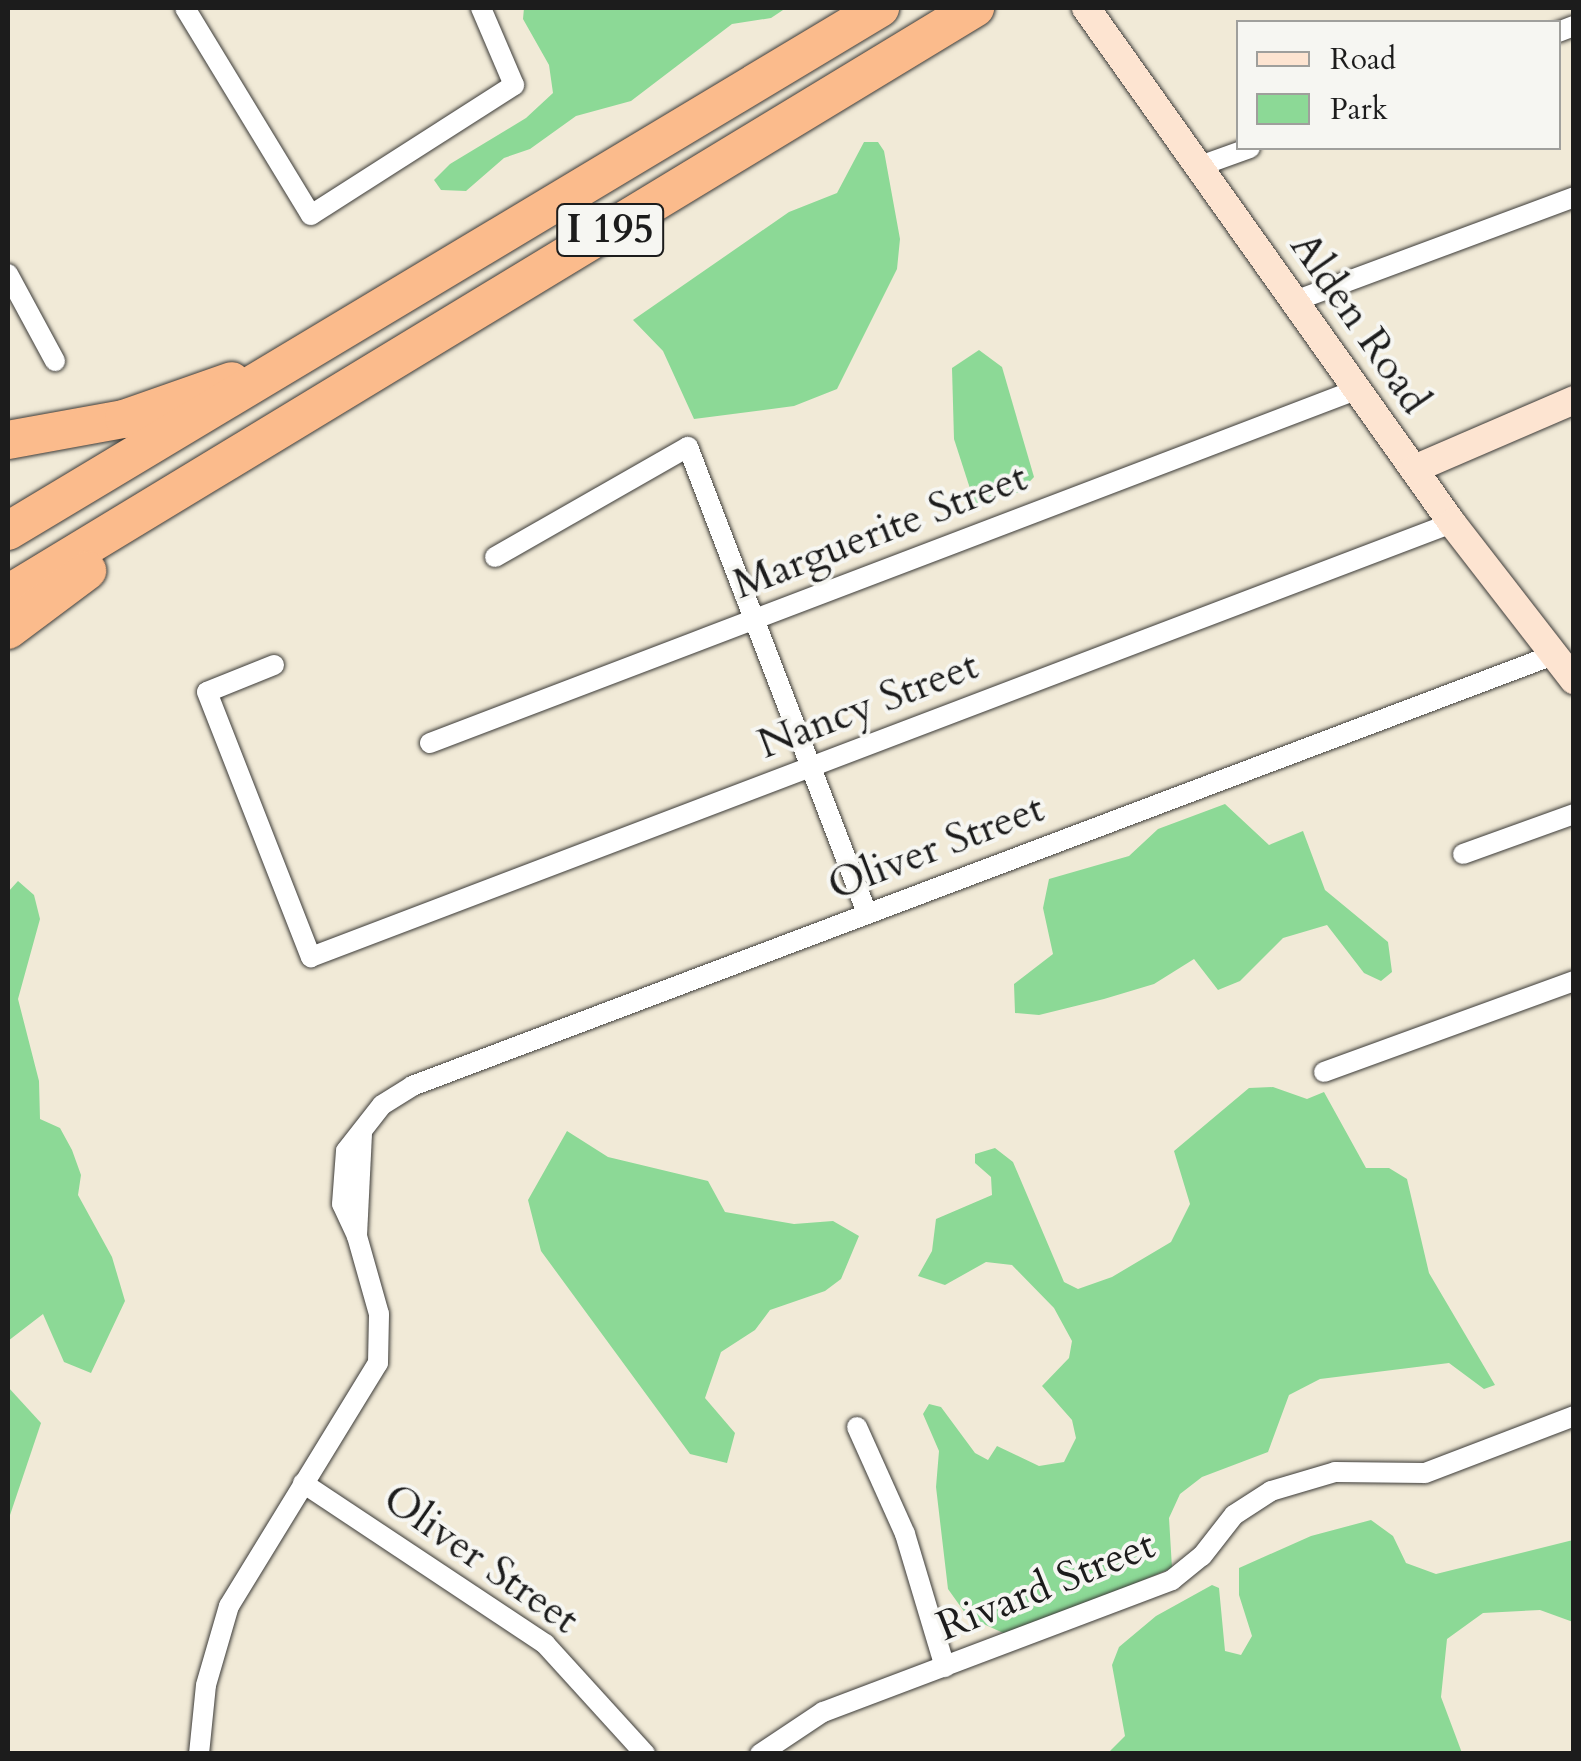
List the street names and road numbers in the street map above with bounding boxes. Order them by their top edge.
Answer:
road number: I 195 [555,195,665,265]
street label: Alden Road [1279,223,1441,423]
street label: Marguerite Street [726,452,1034,610]
street label: Nancy Street [751,640,985,770]
street label: Oliver Street [821,783,1051,911]
street label: Oliver Street [374,1473,588,1645]
street label: Rivard Street [930,1519,1162,1653]

